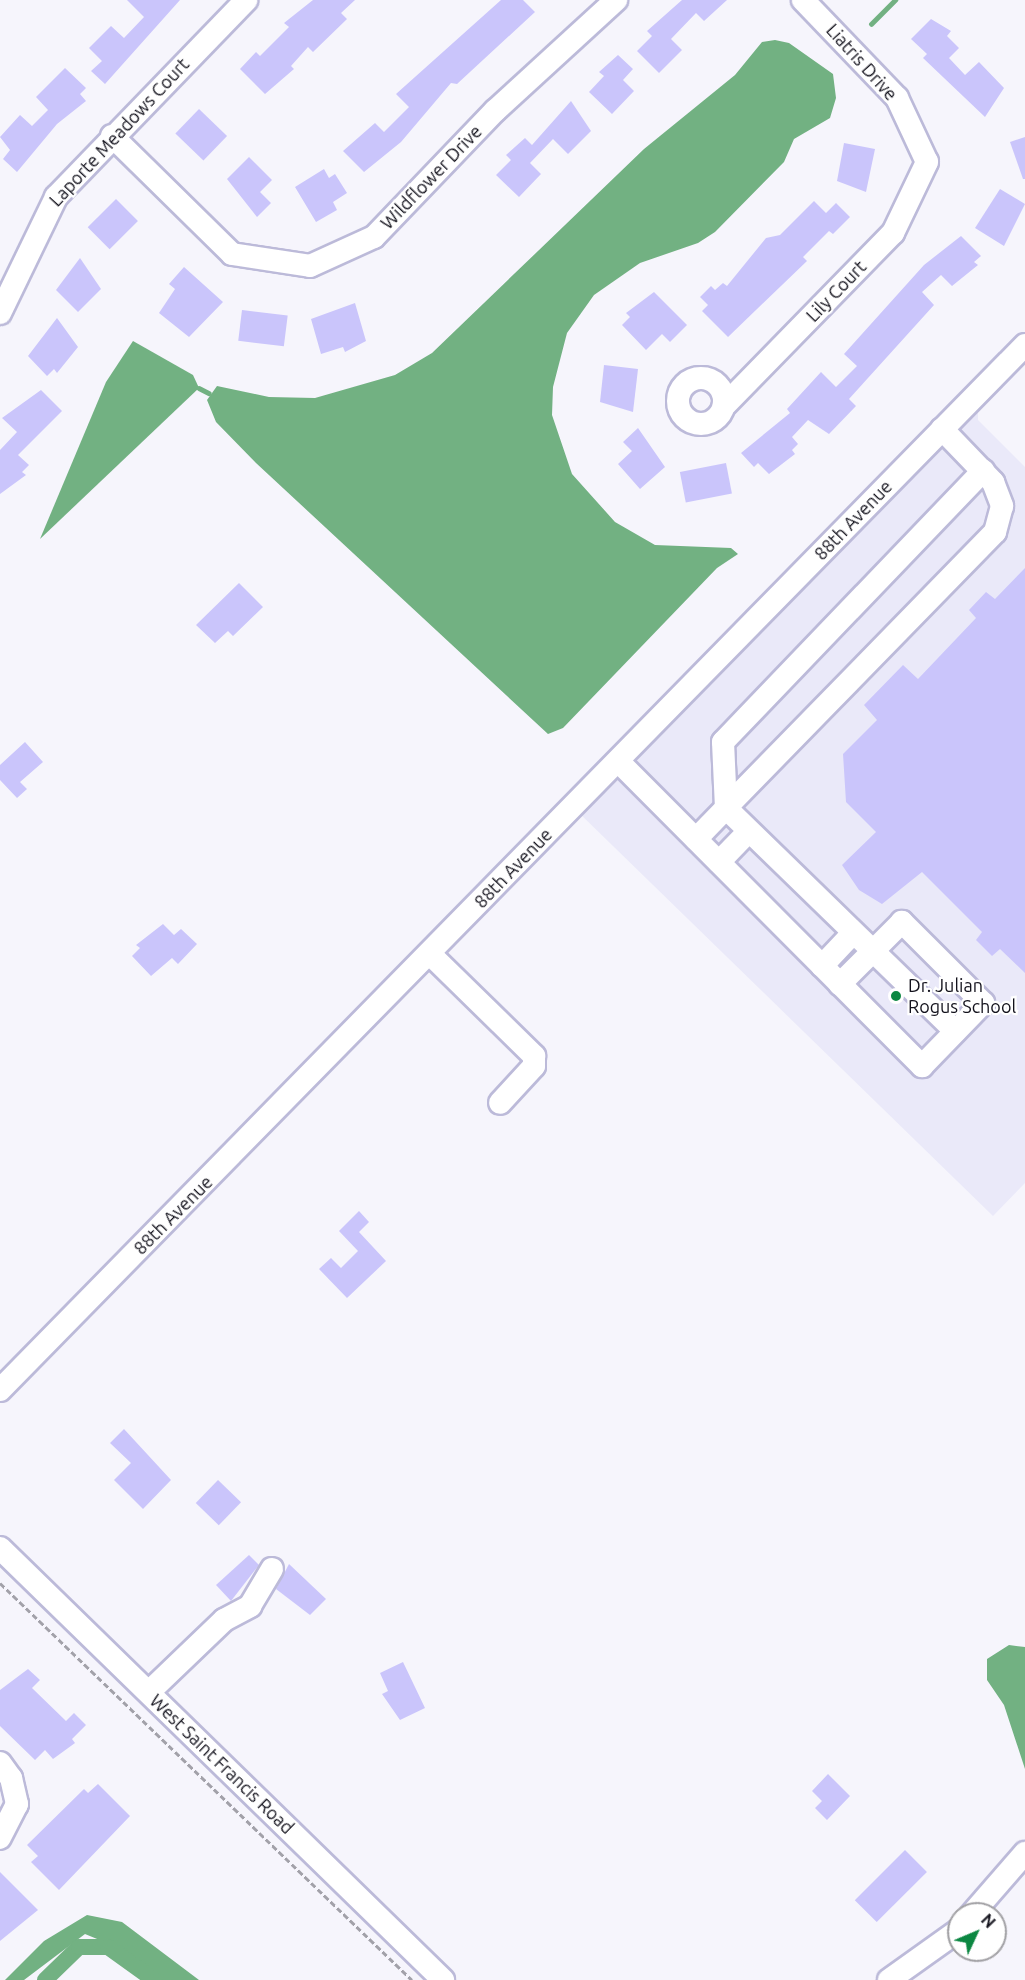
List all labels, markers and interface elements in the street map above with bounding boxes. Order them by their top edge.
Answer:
street label: Liatris Drive [822,19,902,105]
street label: Laporte Meadows Court [45,53,193,211]
street label: Wildflower Drive [376,121,486,233]
street label: Lily Court [802,256,870,326]
street label: 88th Avenue [810,476,896,564]
street label: 88th Avenue [470,824,556,912]
place label: Dr. Julian Rogus School [908,975,1016,1018]
marker: Dr. Julian Rogus School [889,989,903,1003]
street label: 88th Avenue [129,1171,217,1259]
street label: West Saint Francis Road [146,1690,298,1838]
north arrow [947,1902,1007,1962]
text: N [978,1910,999,1931]

